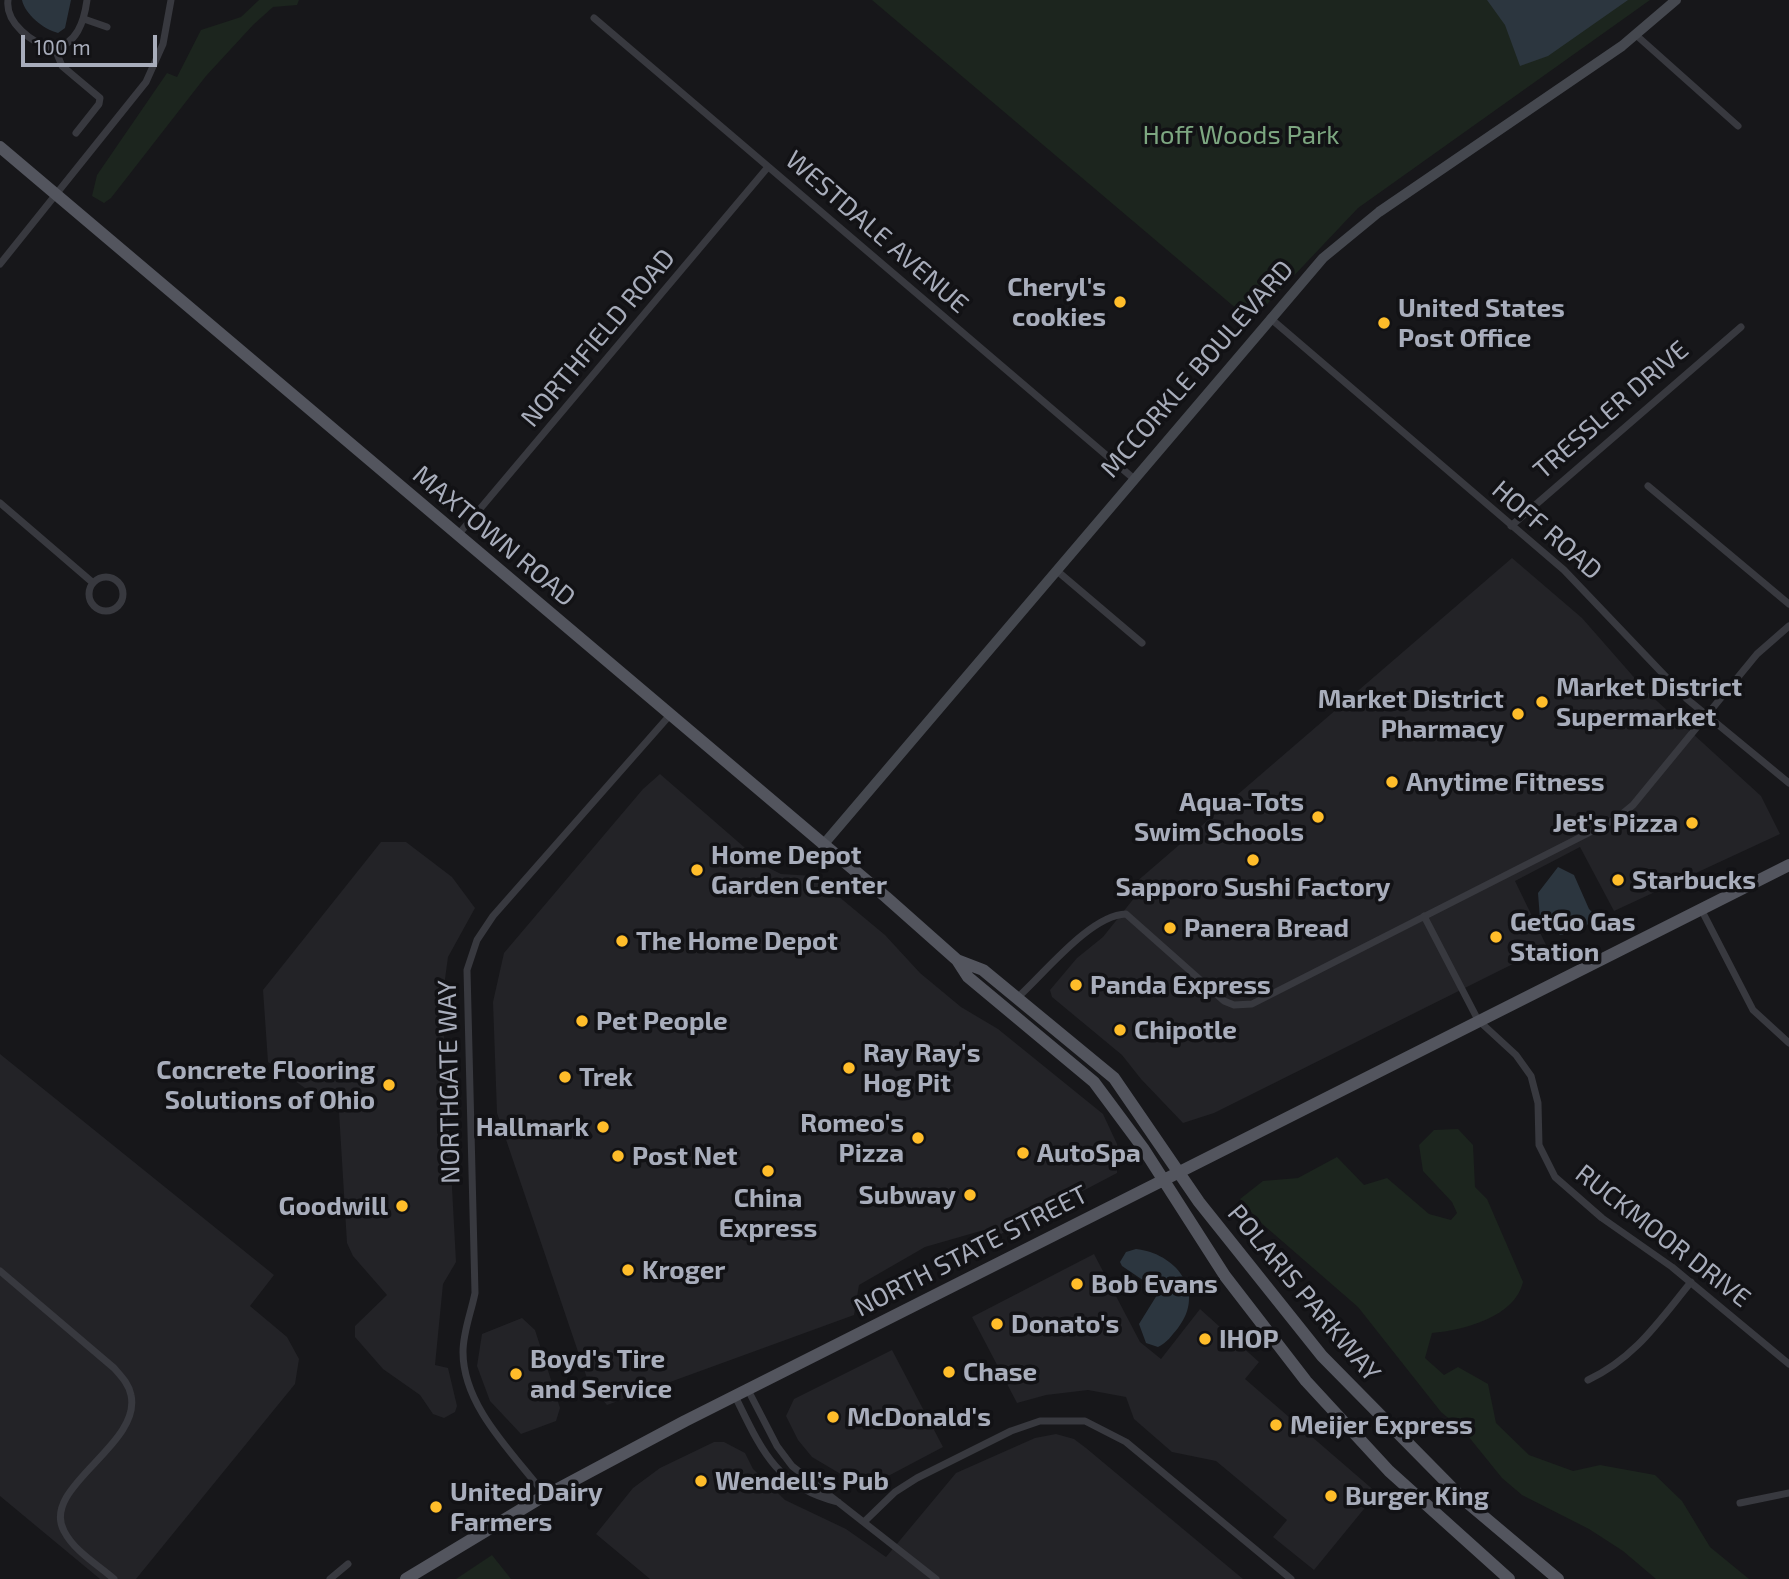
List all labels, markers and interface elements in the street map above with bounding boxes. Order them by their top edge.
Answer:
scale bar [24,21,161,65]
text: 100 m [34,34,91,59]
park label: Hoff Woods Park [1142,119,1340,151]
street label: WESTDALE AVENUE [779,144,975,320]
street label: NORTHFIELD ROAD [515,243,681,433]
street label: MCCORKLE BOULEVARD [1094,254,1300,484]
place label: Cheryl's cookies [1007,271,1106,332]
place label: United States Post Office [1398,292,1565,354]
marker: Cheryl's cookies [1112,294,1128,310]
marker: United States Post Office [1376,315,1392,331]
street label: TRESSLER DRIVE [1527,334,1695,486]
street label: MAXTOWN ROAD [406,459,582,613]
street label: HOFF ROAD [1486,474,1608,586]
place label: Market District Supermarket [1556,671,1742,732]
place label: Market District Pharmacy [1318,683,1504,744]
marker: Market District Supermarket [1534,694,1550,710]
marker: Market District Pharmacy [1510,706,1526,722]
place label: Anytime Fitness [1406,766,1605,798]
marker: Anytime Fitness [1384,774,1400,790]
place label: Aqua-Tots Swim Schools [1134,786,1304,848]
place label: Jet's Pizza [1553,807,1678,839]
marker: Aqua-Tots Swim Schools [1310,809,1326,825]
marker: Jet's Pizza [1684,815,1700,831]
place label: Home Depot Garden Center [711,839,887,900]
marker: Sapporo Sushi Factory [1245,852,1261,868]
marker: Home Depot Garden Center [689,862,705,878]
place label: Starbucks [1632,864,1756,896]
place label: Sapporo Sushi Factory [1115,871,1391,903]
marker: Starbucks [1610,872,1626,888]
place label: GetGo Gas Station [1510,906,1635,968]
place label: Panera Bread [1184,912,1349,944]
marker: Panera Bread [1162,920,1178,936]
place label: The Home Depot [636,925,838,957]
marker: GetGo Gas Station [1488,929,1504,945]
marker: The Home Depot [614,933,630,949]
place label: Panda Express [1090,969,1271,1001]
marker: Panda Express [1068,977,1084,993]
street label: NORTHGATE WAY [432,980,466,1184]
place label: Pet People [596,1005,728,1037]
marker: Pet People [574,1013,590,1029]
place label: Chipotle [1134,1014,1237,1046]
marker: Chipotle [1112,1022,1128,1038]
place label: Ray Ray's Hog Pit [863,1037,980,1098]
place label: Concrete Flooring Solutions of Ohio [156,1054,375,1116]
marker: Ray Ray's Hog Pit [841,1060,857,1076]
place label: Trek [579,1061,633,1093]
marker: Trek [557,1069,573,1085]
marker: Concrete Flooring Solutions of Ohio [381,1077,397,1093]
place label: Romeo's Pizza [800,1107,904,1168]
place label: Hallmark [476,1111,589,1143]
marker: Hallmark [595,1119,611,1135]
marker: Romeo's Pizza [910,1130,926,1146]
place label: AutoSpa [1037,1137,1141,1169]
place label: Post Net [632,1140,738,1172]
marker: AutoSpa [1015,1145,1031,1161]
marker: Post Net [610,1148,626,1164]
street label: RUCKMOOR DRIVE [1569,1158,1757,1314]
marker: China Express [760,1163,776,1179]
street label: NORTH STATE STREET [849,1179,1093,1323]
place label: Subway [859,1179,956,1211]
place label: China Express [719,1182,817,1244]
marker: Subway [962,1187,978,1203]
place label: Goodwill [279,1190,388,1222]
marker: Goodwill [394,1198,410,1214]
street label: POLARIS PARKWAY [1221,1198,1387,1388]
place label: Kroger [642,1254,725,1286]
marker: Kroger [620,1262,636,1278]
place label: Bob Evans [1091,1268,1218,1300]
marker: Bob Evans [1069,1276,1085,1292]
place label: Donato's [1011,1308,1119,1340]
marker: Donato's [989,1316,1005,1332]
place label: IHOP [1219,1323,1279,1355]
marker: IHOP [1197,1331,1213,1347]
place label: Boyd's Tire and Service [530,1343,672,1404]
place label: Chase [963,1356,1037,1388]
marker: Chase [941,1364,957,1380]
marker: Boyd's Tire and Service [508,1366,524,1382]
place label: McDonald's [847,1401,991,1433]
marker: McDonald's [825,1409,841,1425]
place label: Meijer Express [1290,1409,1473,1441]
marker: Meijer Express [1268,1417,1284,1433]
place label: Wendell's Pub [715,1465,889,1497]
marker: Wendell's Pub [693,1473,709,1489]
place label: United Dairy Farmers [450,1476,603,1538]
place label: Burger King [1345,1480,1489,1512]
marker: Burger King [1323,1488,1339,1504]
marker: United Dairy Farmers [428,1499,444,1515]

